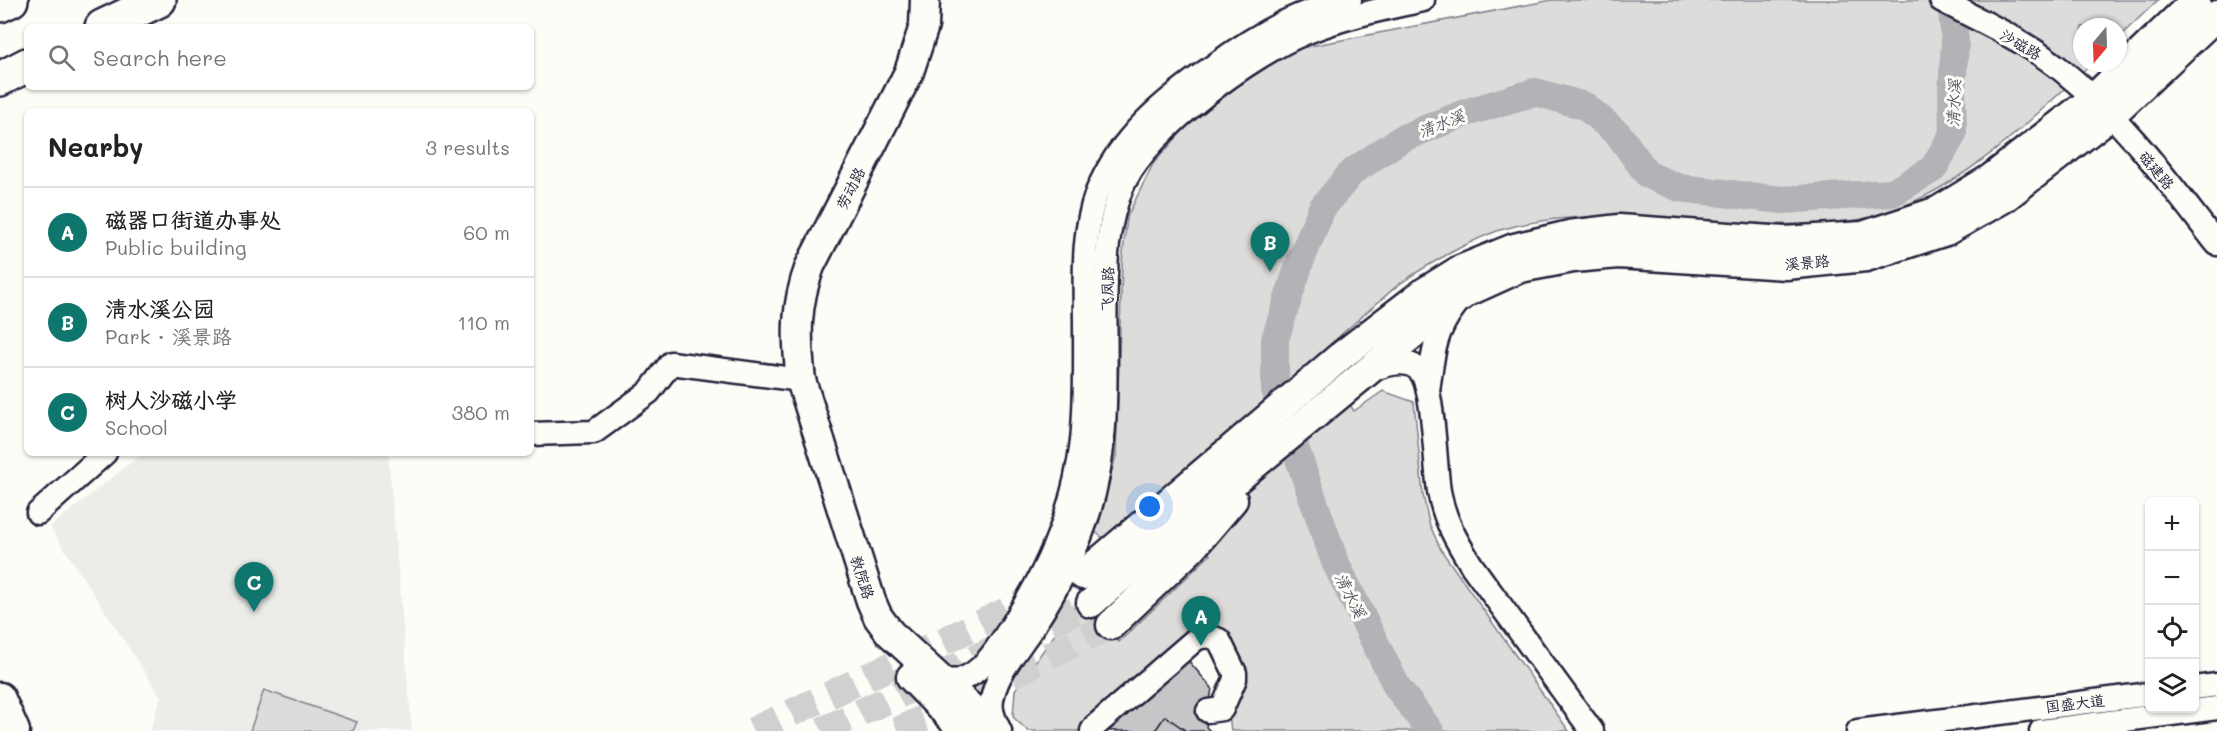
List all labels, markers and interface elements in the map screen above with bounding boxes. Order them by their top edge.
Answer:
north arrow [2073,18,2127,72]
search box [24,24,534,90]
street label: 沙磁路 [1997,24,2045,64]
icon: search [45,41,78,74]
text: Search here [93,43,227,72]
water label: 清水溪 [1942,78,1964,127]
water label: 清水溪 [1415,104,1468,142]
text: Nearby [48,130,143,164]
text: 3 results [425,134,510,160]
street label: 磁建路 [2135,146,2179,194]
street label: 劳动路 [831,163,869,213]
text: 磁器口街道办事处 [105,205,281,234]
text: A [61,219,74,245]
text: 60 m [463,219,510,245]
pin: B [1250,222,1290,272]
text: Public building [105,234,247,260]
street label: 溪景路 [1784,250,1830,274]
street label: 飞凤路 [1097,266,1117,312]
text: 清水溪公园 [105,294,215,323]
text: B [61,309,74,335]
text: 110 m [457,309,510,335]
text: Park · 溪景路 [105,323,232,349]
text: 树人沙磁小学 [105,385,237,414]
text: C [60,399,75,425]
text: 380 m [452,399,510,425]
text: School [105,414,168,440]
your location [1135,492,1164,521]
map controls [2145,497,2199,713]
button: + [2145,497,2199,551]
button: − [2145,551,2199,605]
street label: 教院路 [847,553,879,601]
pin: C [234,562,274,612]
water label: 清水溪 [1331,569,1372,622]
pin: A [1182,596,1220,646]
button: locate [2145,605,2199,659]
button: layers [2145,659,2199,713]
street label: 国盛大道 [2044,689,2106,717]

